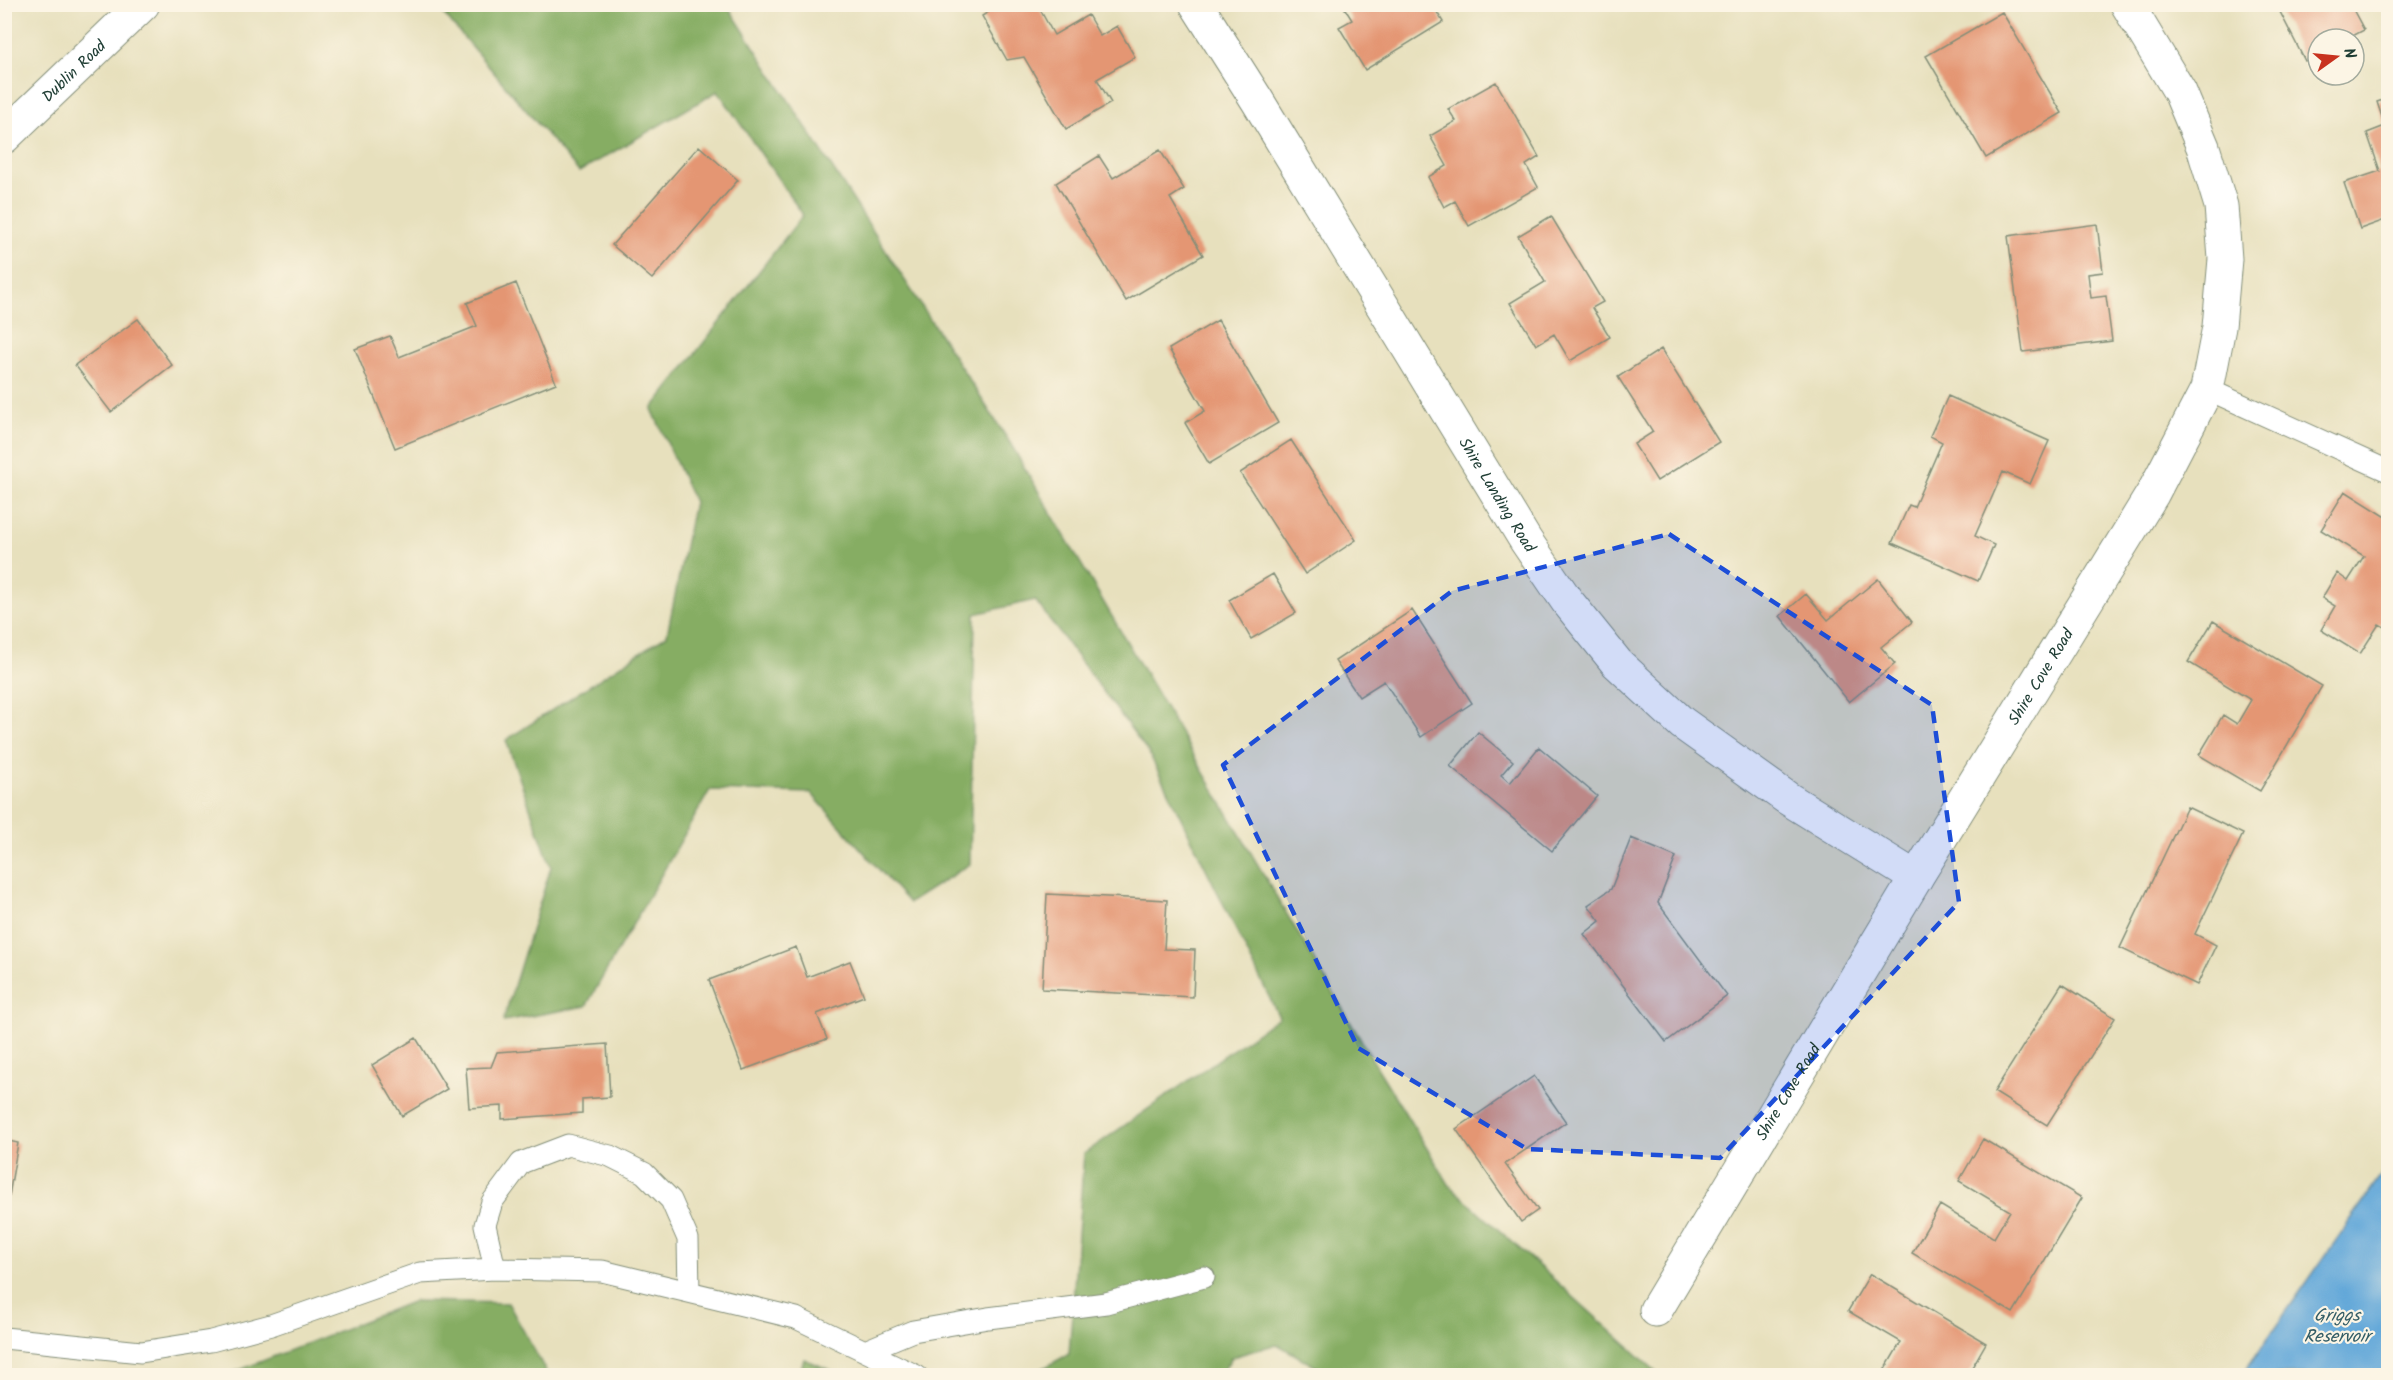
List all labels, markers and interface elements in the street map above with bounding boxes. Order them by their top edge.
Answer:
north arrow [2306,27,2366,87]
street label: Dublin Road [36,34,113,109]
text: N [2336,45,2362,62]
street label: Shire Landing Road [1452,433,1542,559]
street label: Shire Cove Road [2002,623,2081,730]
street label: Shire Cove Road [1750,1038,1828,1145]
water label: Griggs Reservoir [2304,1302,2374,1352]

